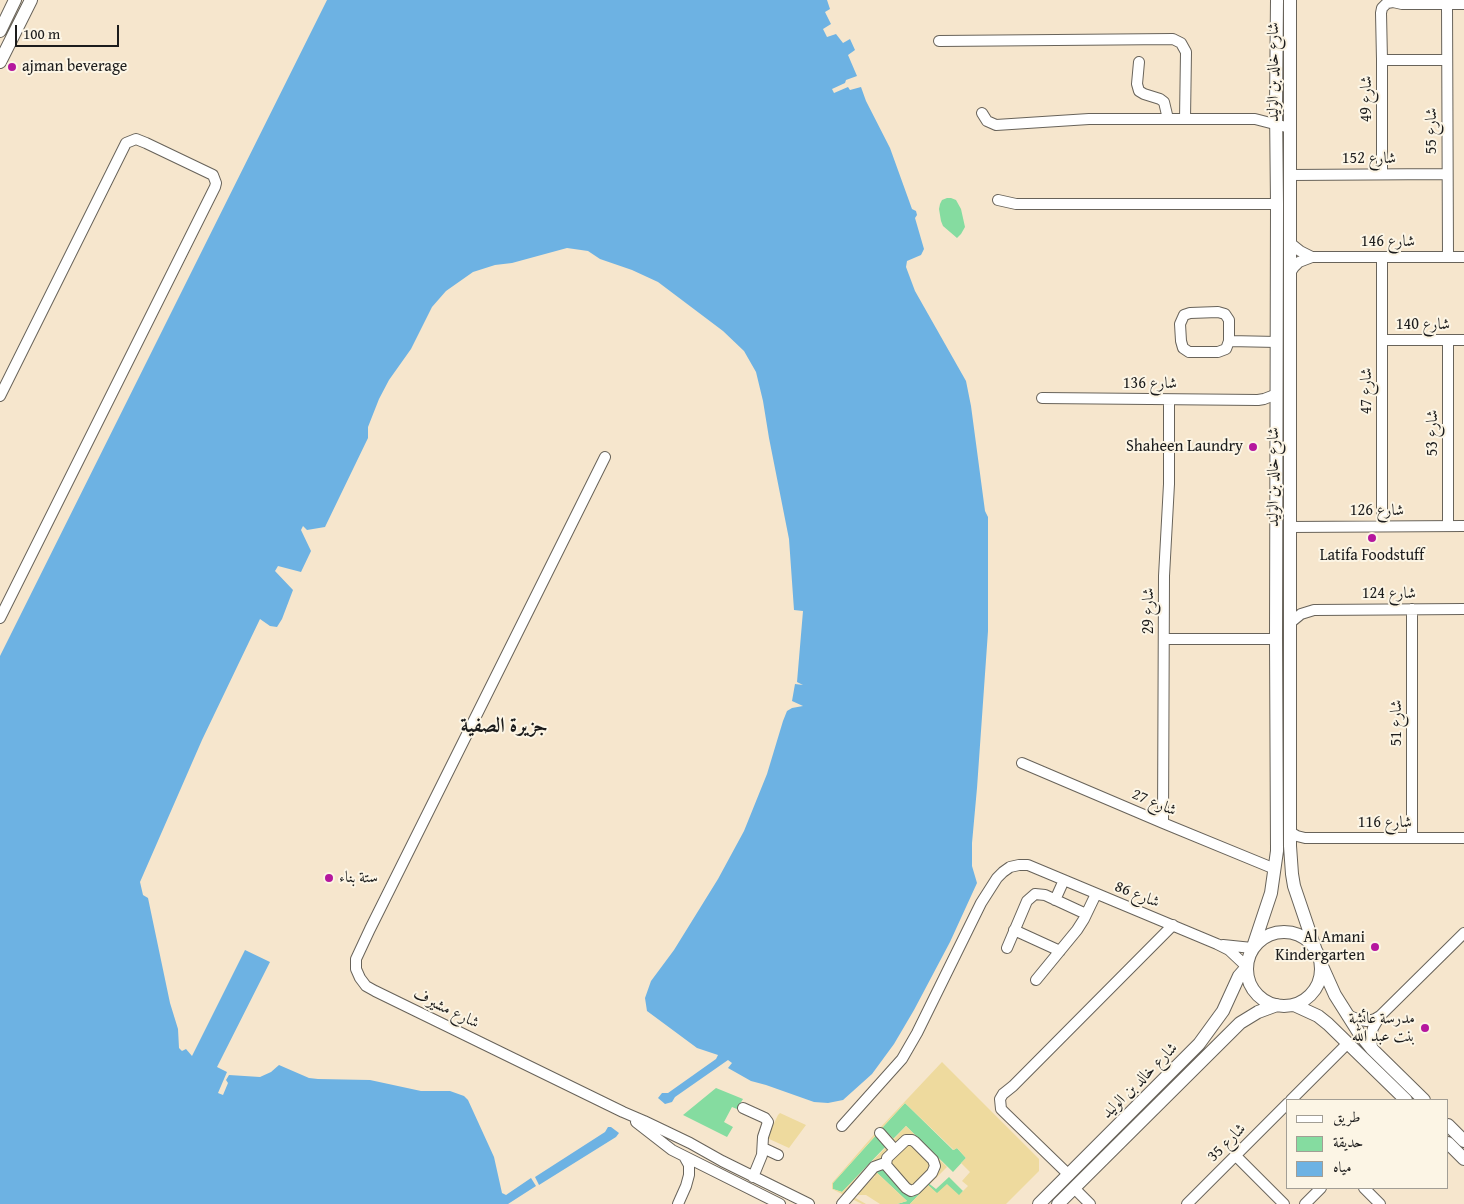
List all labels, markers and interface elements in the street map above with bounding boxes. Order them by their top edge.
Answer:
scale bar [18,15,121,47]
street label: شارع خالد بن الوليد [1264,22,1284,122]
text: 100 m [23,23,60,44]
place label: ajman beverage [22,57,127,77]
marker: ajman beverage [6,61,18,73]
street label: شارع 49 [1357,76,1377,122]
street label: شارع 55 [1422,108,1442,154]
street label: شارع 152 [1342,149,1396,169]
street label: شارع 146 [1361,232,1415,252]
street label: شارع 140 [1396,315,1450,335]
street label: شارع 47 [1357,368,1377,414]
street label: شارع 136 [1123,374,1177,394]
street label: شارع 53 [1423,410,1443,456]
street label: شارع خالد بن الوليد [1264,427,1284,527]
place label: Shaheen Laundry [1126,437,1243,457]
marker: Shaheen Laundry [1247,441,1259,453]
street label: شارع 126 [1350,501,1404,521]
marker: Latifa Foodstuff [1366,532,1378,544]
place label: Latifa Foodstuff [1320,546,1424,566]
street label: شارع 124 [1362,584,1416,604]
street label: شارع 29 [1139,588,1159,634]
street label: شارع 51 [1387,700,1407,746]
district label: جزيرة الصفية [460,714,548,740]
street label: شارع 27 [1129,785,1179,821]
street label: شارع 116 [1358,813,1412,833]
place label: ستة بناء [339,868,378,888]
marker: ستة بناء [323,872,335,884]
street label: شارع 86 [1112,877,1162,913]
place label: Al Amani Kindergarten [1275,928,1365,966]
marker: Al Amani Kindergarten [1369,941,1381,953]
street label: شارع مشيرف [410,985,482,1033]
place label: مدرسة عائشة بنت عبد الله [1349,1009,1415,1047]
marker: مدرسة عائشة بنت عبد الله [1419,1022,1431,1034]
street label: شارع خالد بن الوليد [1098,1039,1182,1123]
legend [1286,1099,1449,1189]
text: طريق [1333,1106,1360,1127]
street label: شارع 35 [1204,1120,1250,1166]
text: حديقة [1333,1131,1363,1152]
text: مياه [1333,1156,1351,1177]

